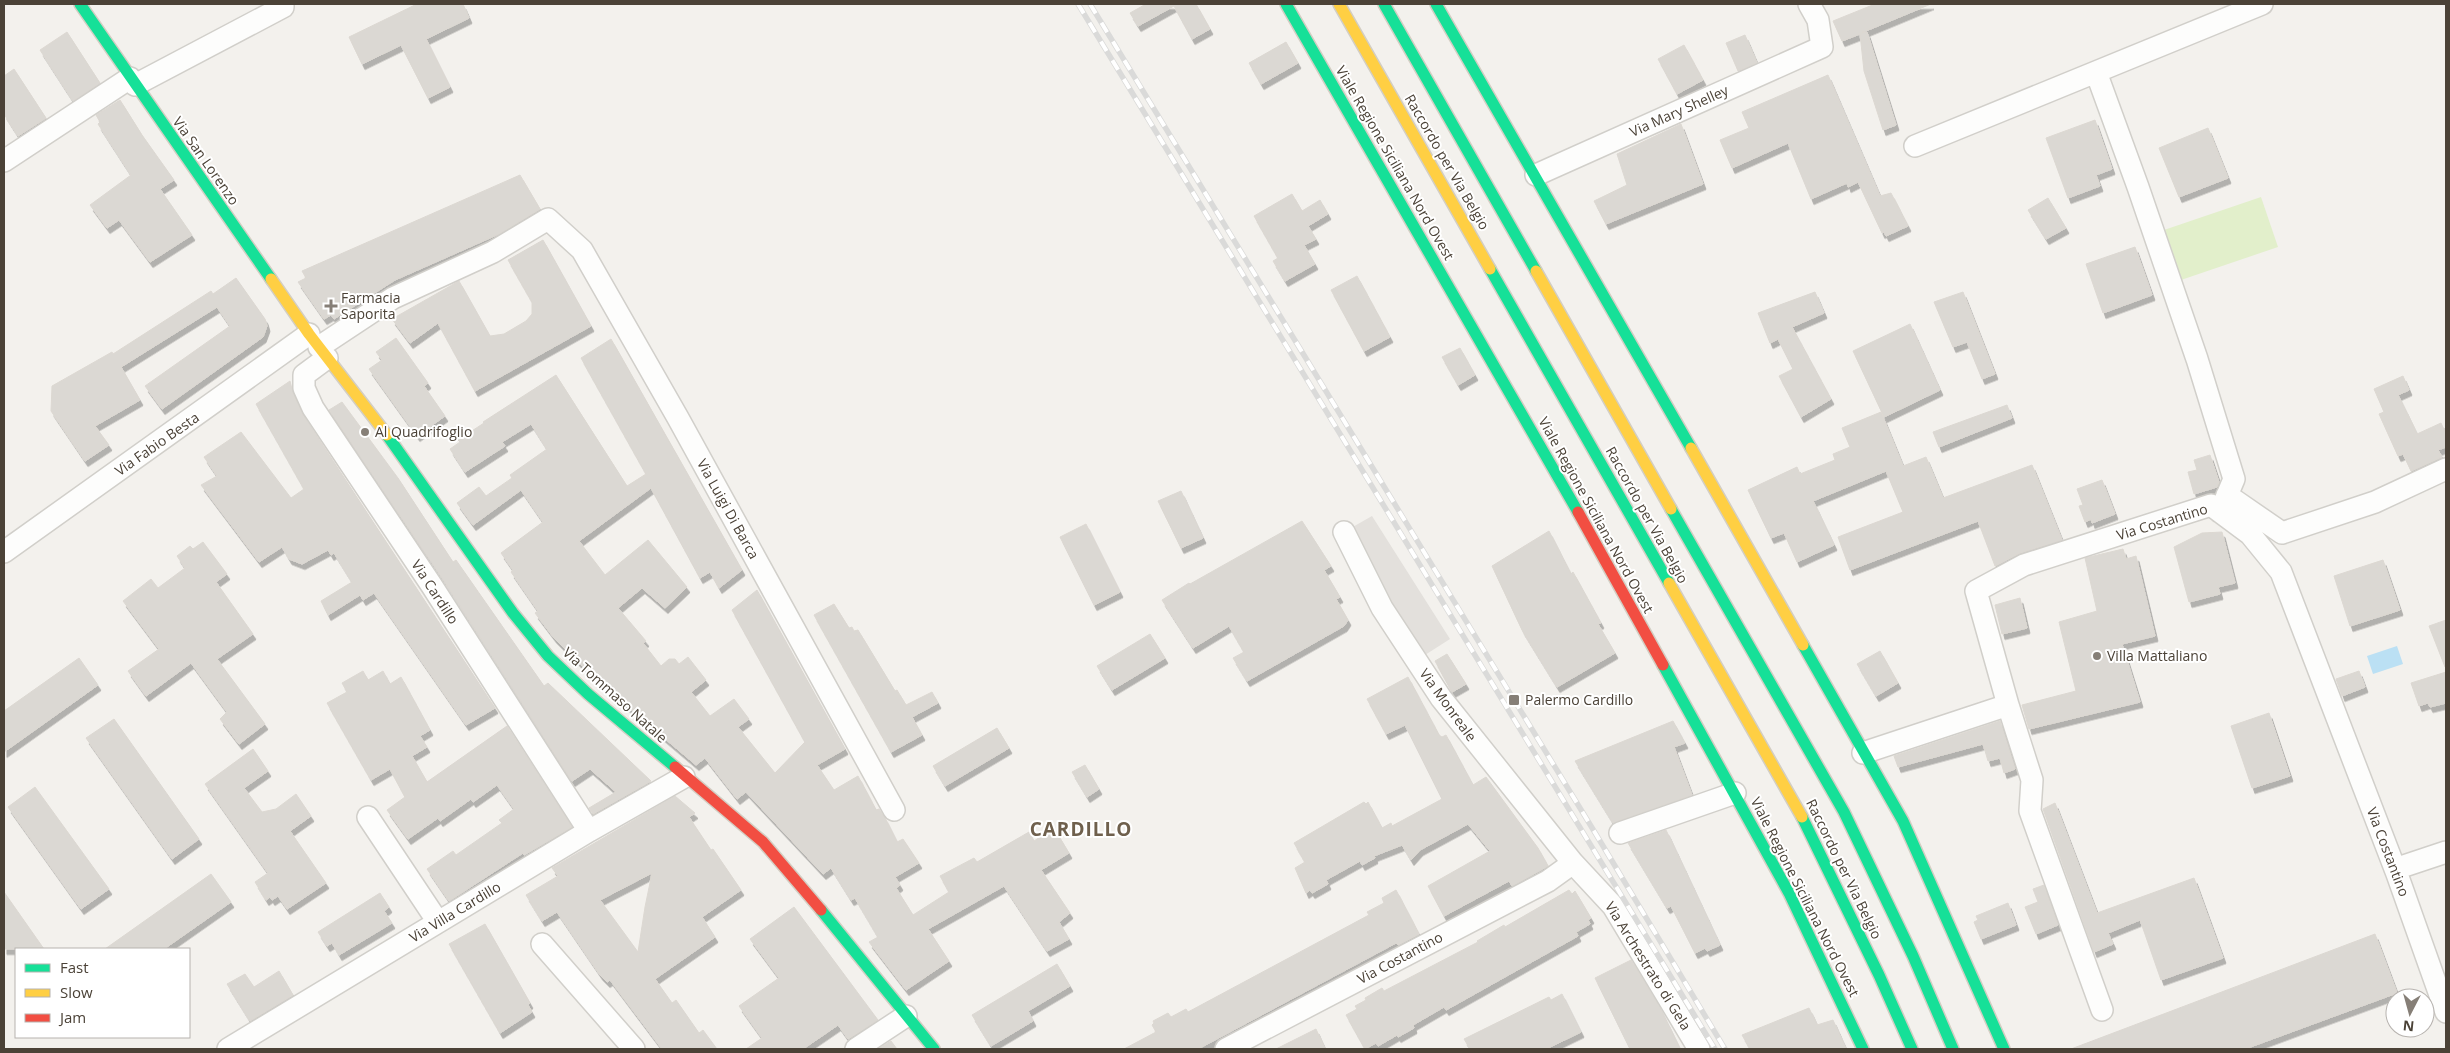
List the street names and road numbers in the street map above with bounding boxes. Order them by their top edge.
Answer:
street label: Viale Regione Siciliana Nord Ovest [1332,62,1459,263]
street label: Via Mary Shelley [1626,80,1732,141]
street label: Raccordo per Via Belgio [1401,90,1494,233]
street label: Via San Lorenzo [169,113,244,209]
street label: Via Fabio Besta [111,407,203,480]
street label: Viale Regione Siciliana Nord Ovest [1534,413,1658,616]
street label: Raccordo per Via Belgio [1602,443,1693,587]
street label: Via Luigi Di Barca [693,455,764,562]
street label: Via Costantino [2114,499,2210,544]
street label: Via Cardillo [408,556,463,628]
street label: Via Tommaso Natale [559,643,672,747]
street label: Via Monreale [1416,664,1481,745]
street label: Viale Regione Siciliana Nord Ovest [1747,794,1864,1000]
street label: Raccordo per Via Belgio [1802,796,1887,942]
street label: Via Costantino [2363,804,2414,899]
street label: Via Villa Cardillo [405,877,504,946]
street label: Via Archestrato di Gela [1601,898,1696,1034]
street label: Via Costantino [1354,927,1446,988]

